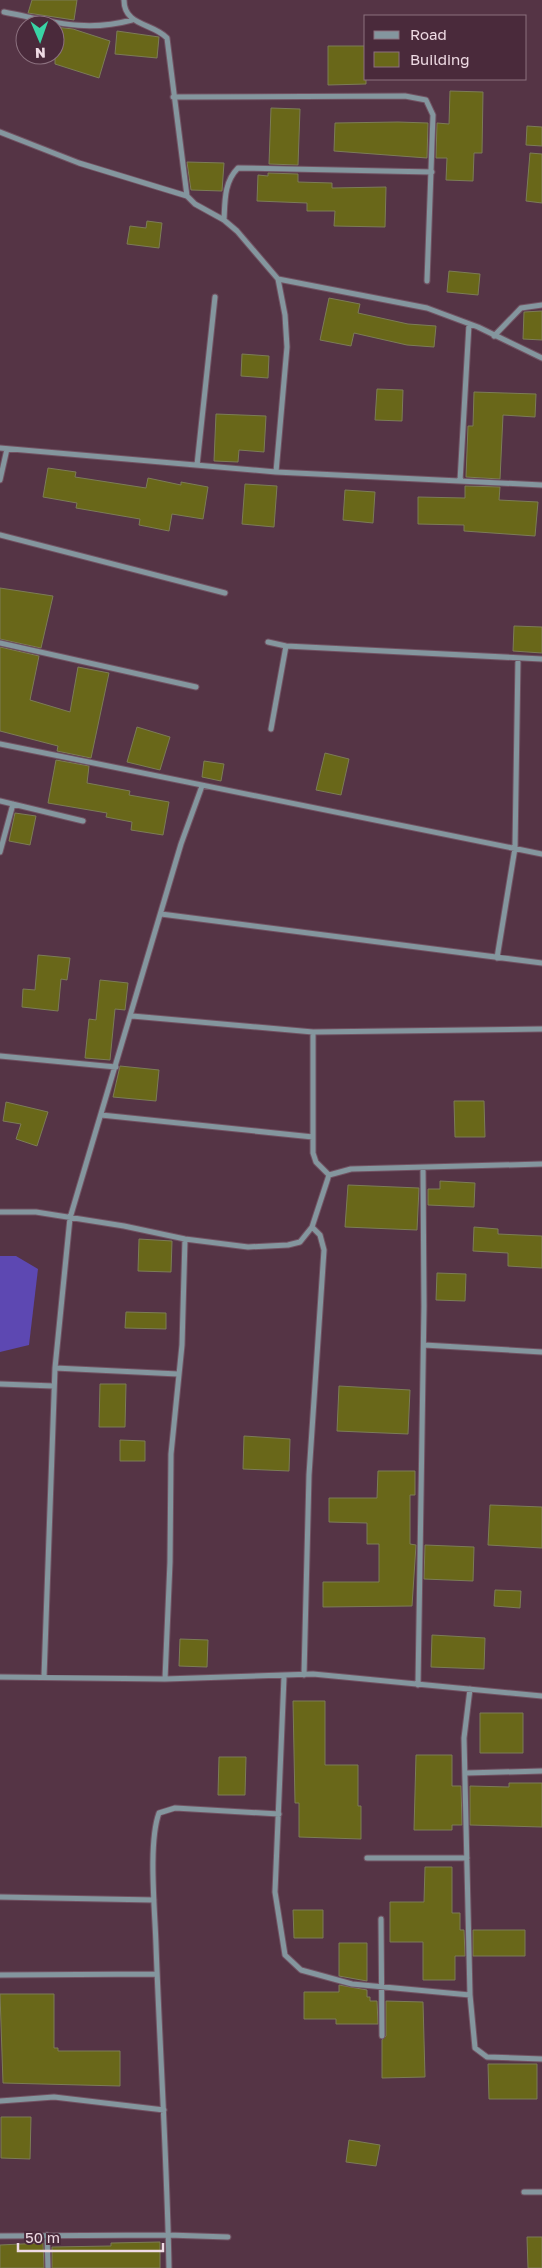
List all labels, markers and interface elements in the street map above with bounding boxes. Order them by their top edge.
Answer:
north arrow [15,15,65,65]
legend [364,15,527,80]
text: Road [410,25,447,43]
text: N [35,45,46,62]
text: Building [410,50,470,68]
scale bar [18,2220,162,2252]
text: 50 m [25,2228,60,2246]

